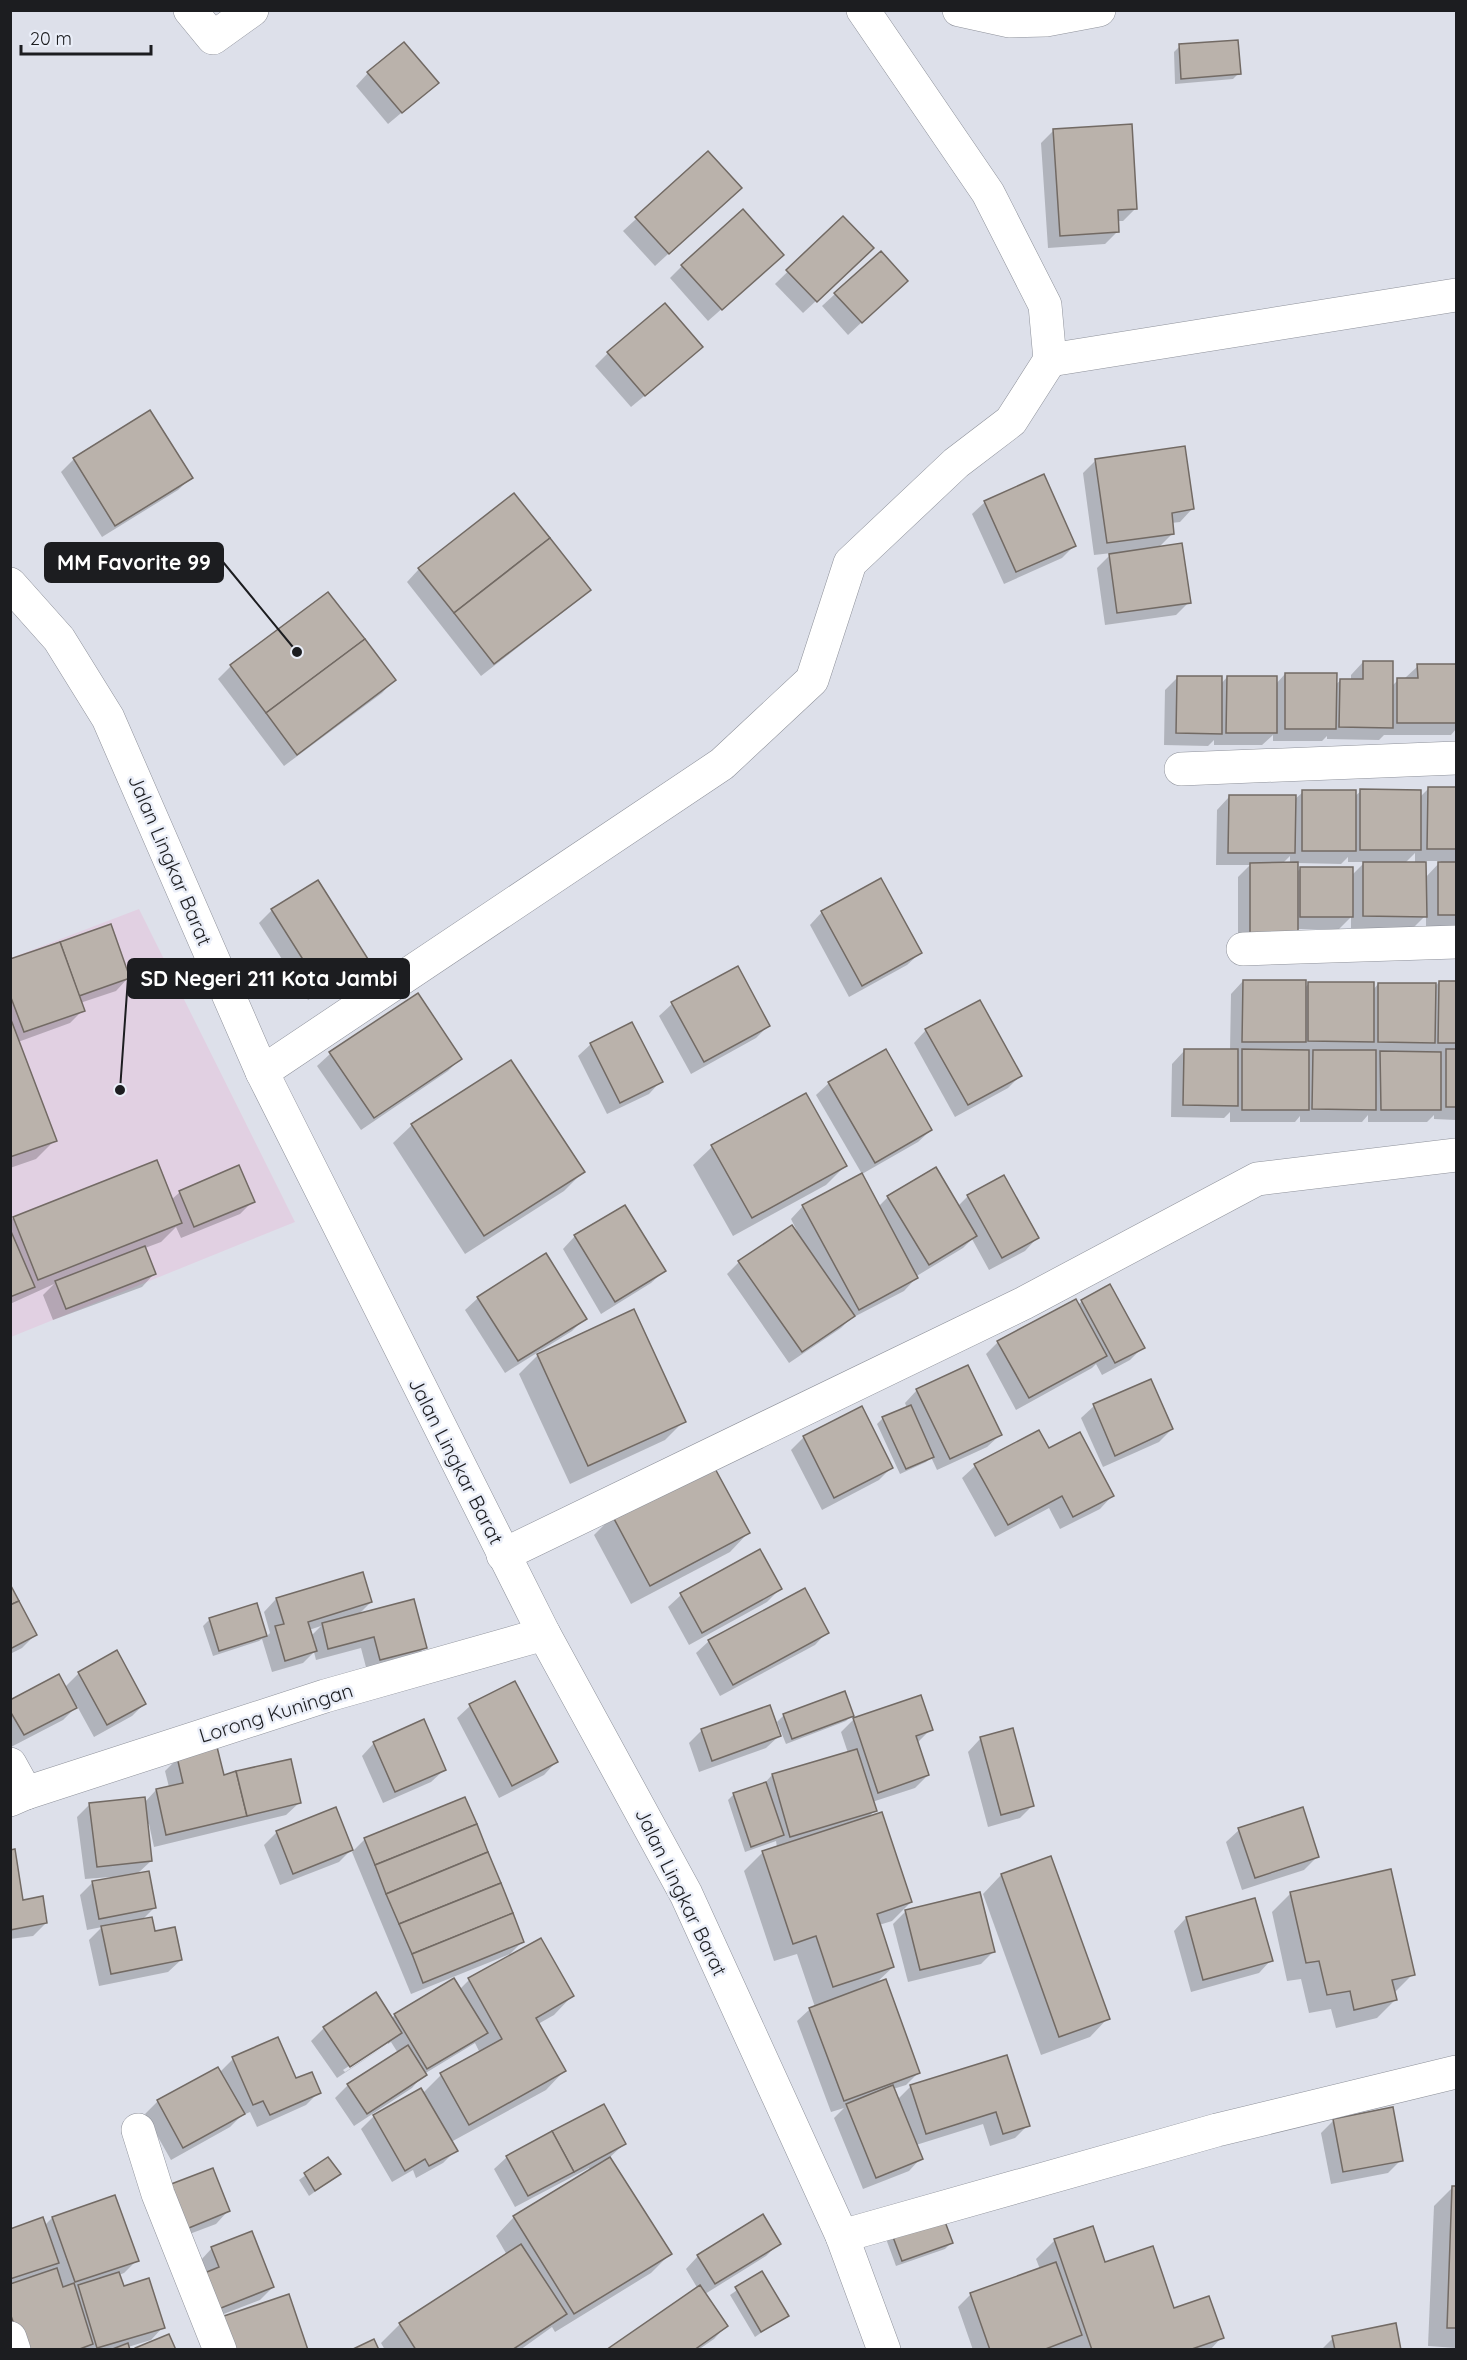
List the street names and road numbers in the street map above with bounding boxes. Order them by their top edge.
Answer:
street label: Jalan Lingkar Barat [123,770,218,949]
street label: Jalan Lingkar Barat [404,1373,509,1548]
street label: Lorong Kuningan [196,1677,356,1748]
street label: Jalan Lingkar Barat [630,1804,733,1980]

